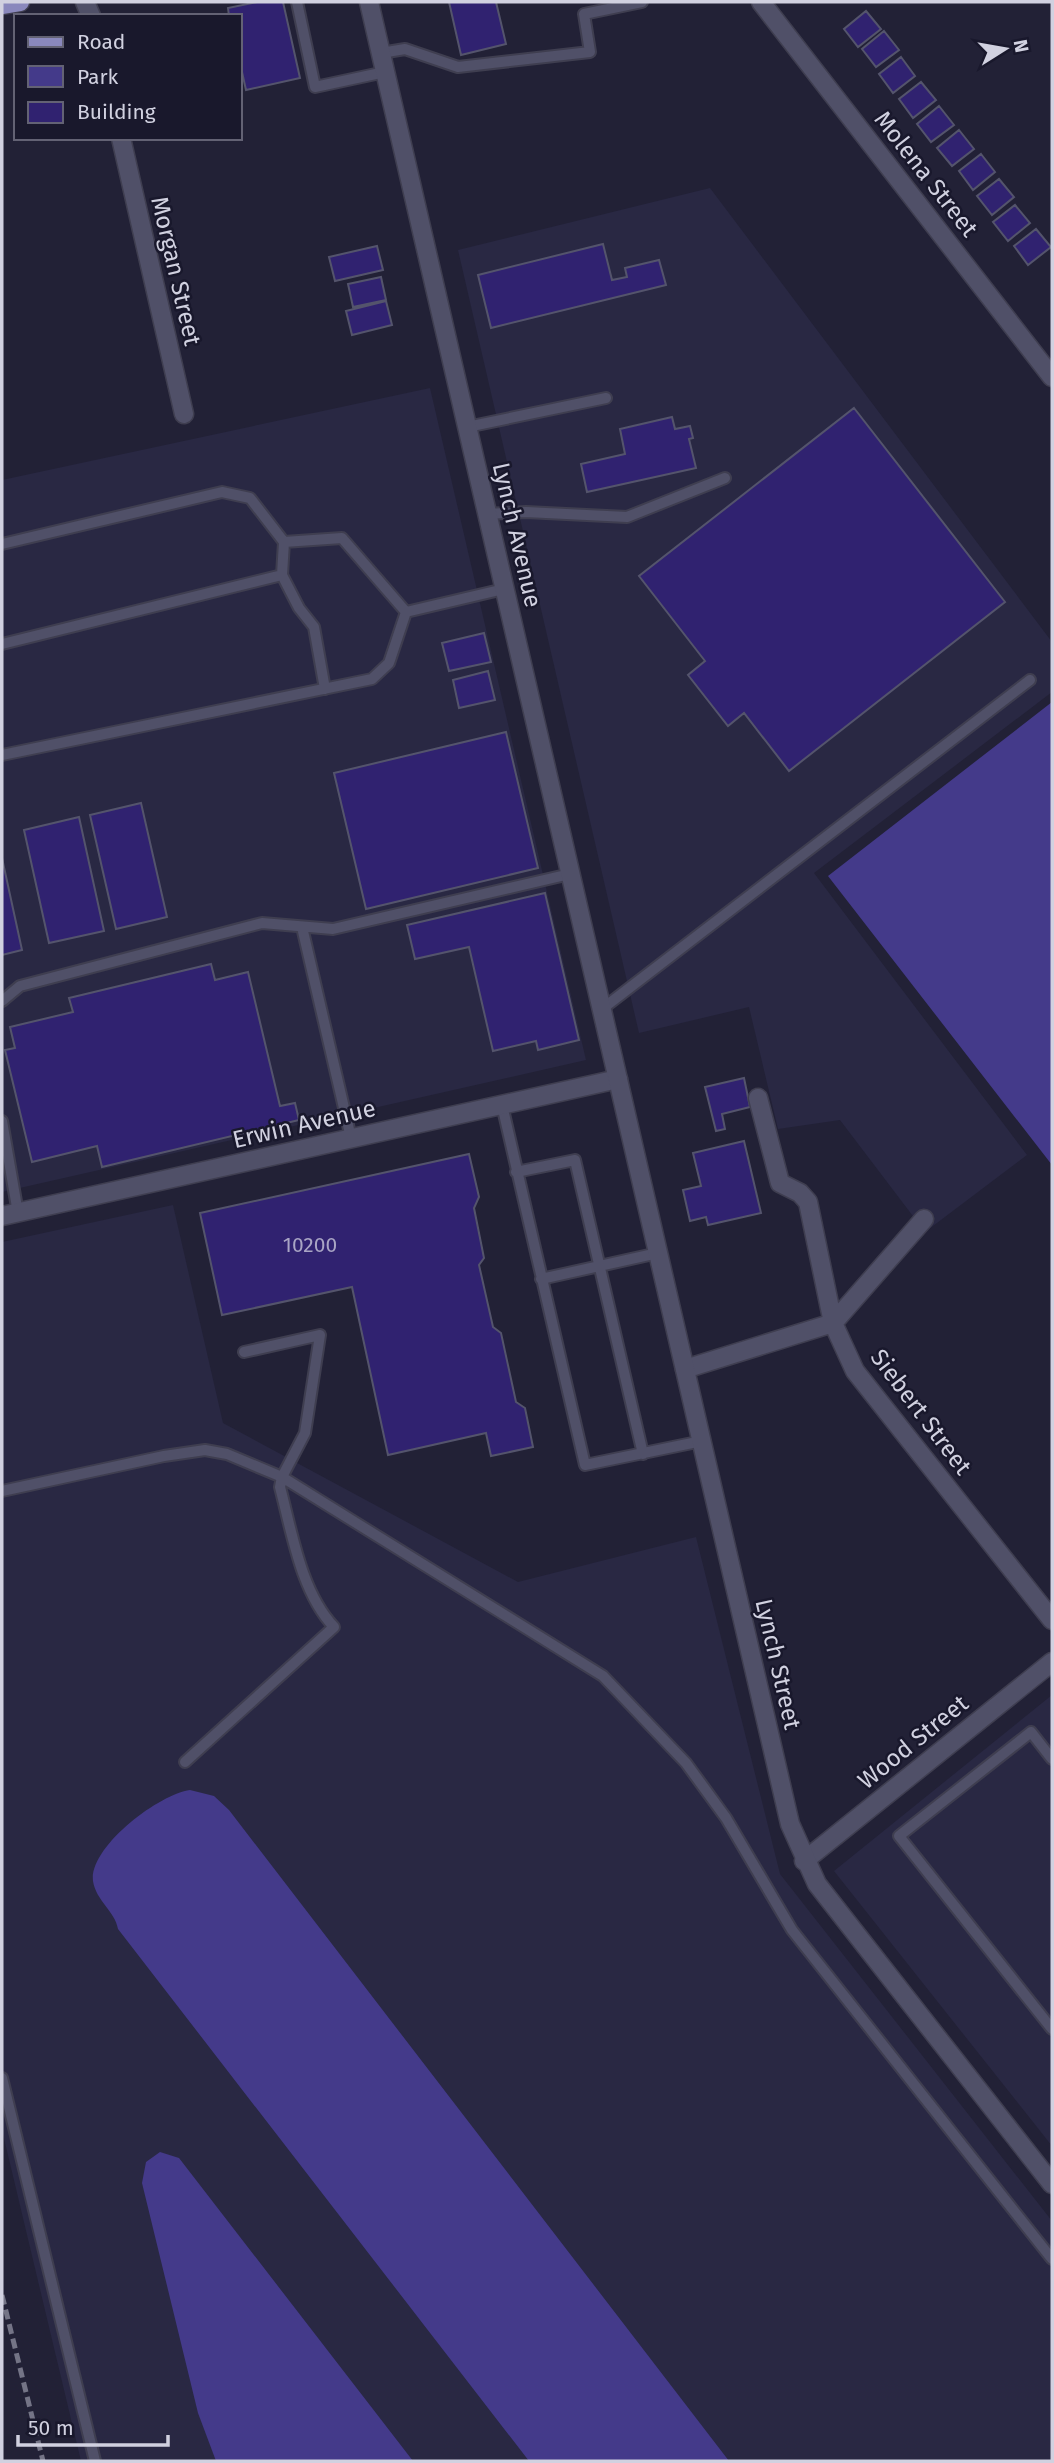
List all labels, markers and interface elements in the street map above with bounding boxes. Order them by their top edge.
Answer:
legend [14,14,242,140]
north arrow [970,14,1040,84]
text: Road [77,29,125,55]
text: N [1009,37,1034,54]
text: Park [77,64,119,90]
text: Building [77,99,156,125]
street label: Molena Street [868,106,984,242]
street label: Morgan Street [145,194,207,349]
street label: Lynch Avenue [487,460,547,610]
street label: Erwin Avenue [230,1094,378,1154]
house number: 10200 [283,1232,337,1258]
street label: Siebert Street [865,1344,977,1480]
street label: Lynch Street [749,1596,807,1732]
street label: Wood Street [852,1689,974,1795]
scale bar [18,2404,168,2448]
text: 50 m [28,2415,74,2441]

